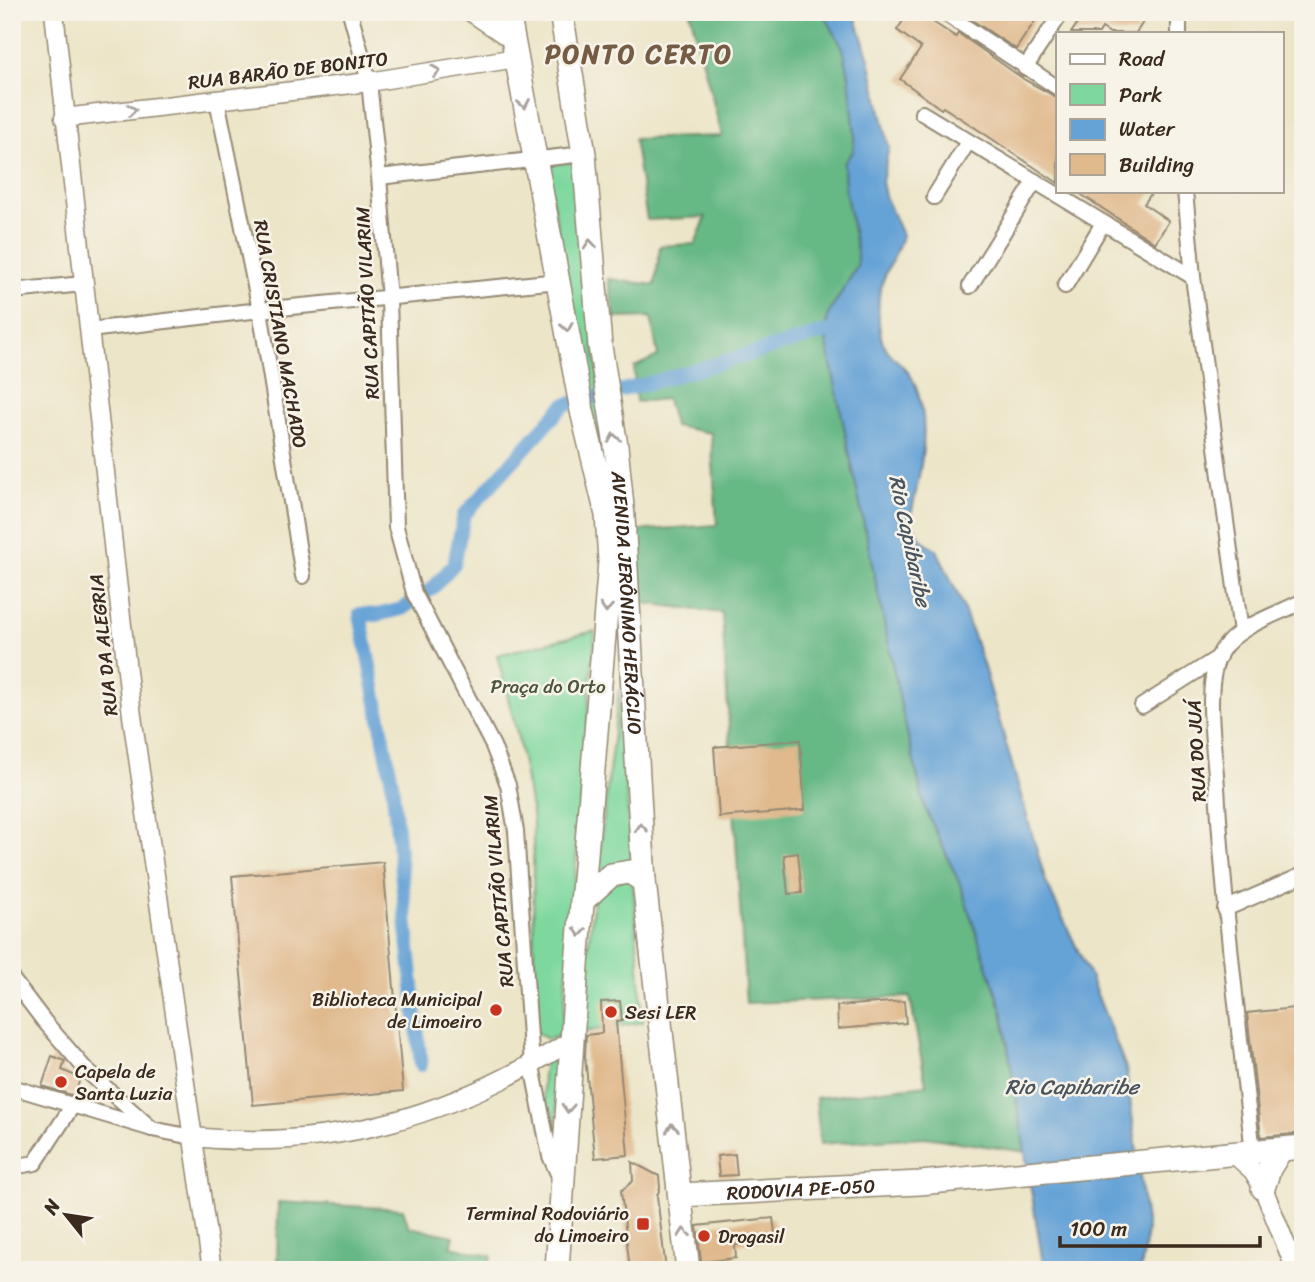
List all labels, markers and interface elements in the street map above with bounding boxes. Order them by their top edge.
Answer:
district label: PONTO CERTO [545,31,733,77]
legend [1056,32,1284,192]
text: Road [1119,40,1166,78]
street label: RUA BARÃO DE BONITO [186,42,390,99]
one-way arrow [431,64,442,79]
text: Park [1119,76,1162,114]
one-way arrow [516,98,531,110]
one-way arrow [126,103,138,118]
text: Water [1119,110,1176,148]
text: Building [1119,146,1195,184]
street label: RUA CAPITÃO VILARIM [346,206,389,400]
street label: RUA CRISTIANO MACHADO [244,217,317,451]
one-way arrow [583,238,598,249]
one-way arrow [559,321,574,333]
one-way arrow [607,432,622,444]
street label: AVENIDA JERÔNIMO HERÁCLIO [601,468,652,736]
water label: Rio Capibaribe [878,472,943,612]
street label: RUA DA ALEGRIA [80,572,127,718]
one-way arrow [599,602,614,613]
park label: Praça do Orto [490,670,606,703]
street label: RUA DO JUÁ [1177,697,1216,803]
street label: RUA CAPITÃO VILARIM [474,793,523,989]
one-way arrow [634,823,649,834]
one-way arrow [573,927,588,938]
place label: Biblioteca Municipal de Limoeiro [312,983,483,1038]
place label: Sesi LER [625,996,696,1029]
marker: Biblioteca Municipal de Limoeiro [488,1002,504,1018]
marker: Sesi LER [603,1004,619,1020]
place label: Capela de Santa Luzia [75,1055,173,1110]
water label: Rio Capibaribe [1005,1068,1141,1106]
marker: Capela de Santa Luzia [53,1074,69,1090]
one-way arrow [561,1103,576,1114]
one-way arrow [665,1122,680,1133]
street label: RODOVIA PE-050 [726,1169,876,1210]
north arrow [32,1180,102,1250]
text: N [34,1192,70,1222]
place label: Terminal Rodoviário do Limoeiro [465,1197,629,1252]
scale bar [1060,1205,1259,1249]
text: 100 m [1070,1210,1127,1248]
marker: Terminal Rodoviário do Limoeiro [635,1216,651,1232]
place label: Drogasil [718,1220,785,1253]
one-way arrow [677,1227,692,1238]
marker: Drogasil [696,1228,712,1244]

